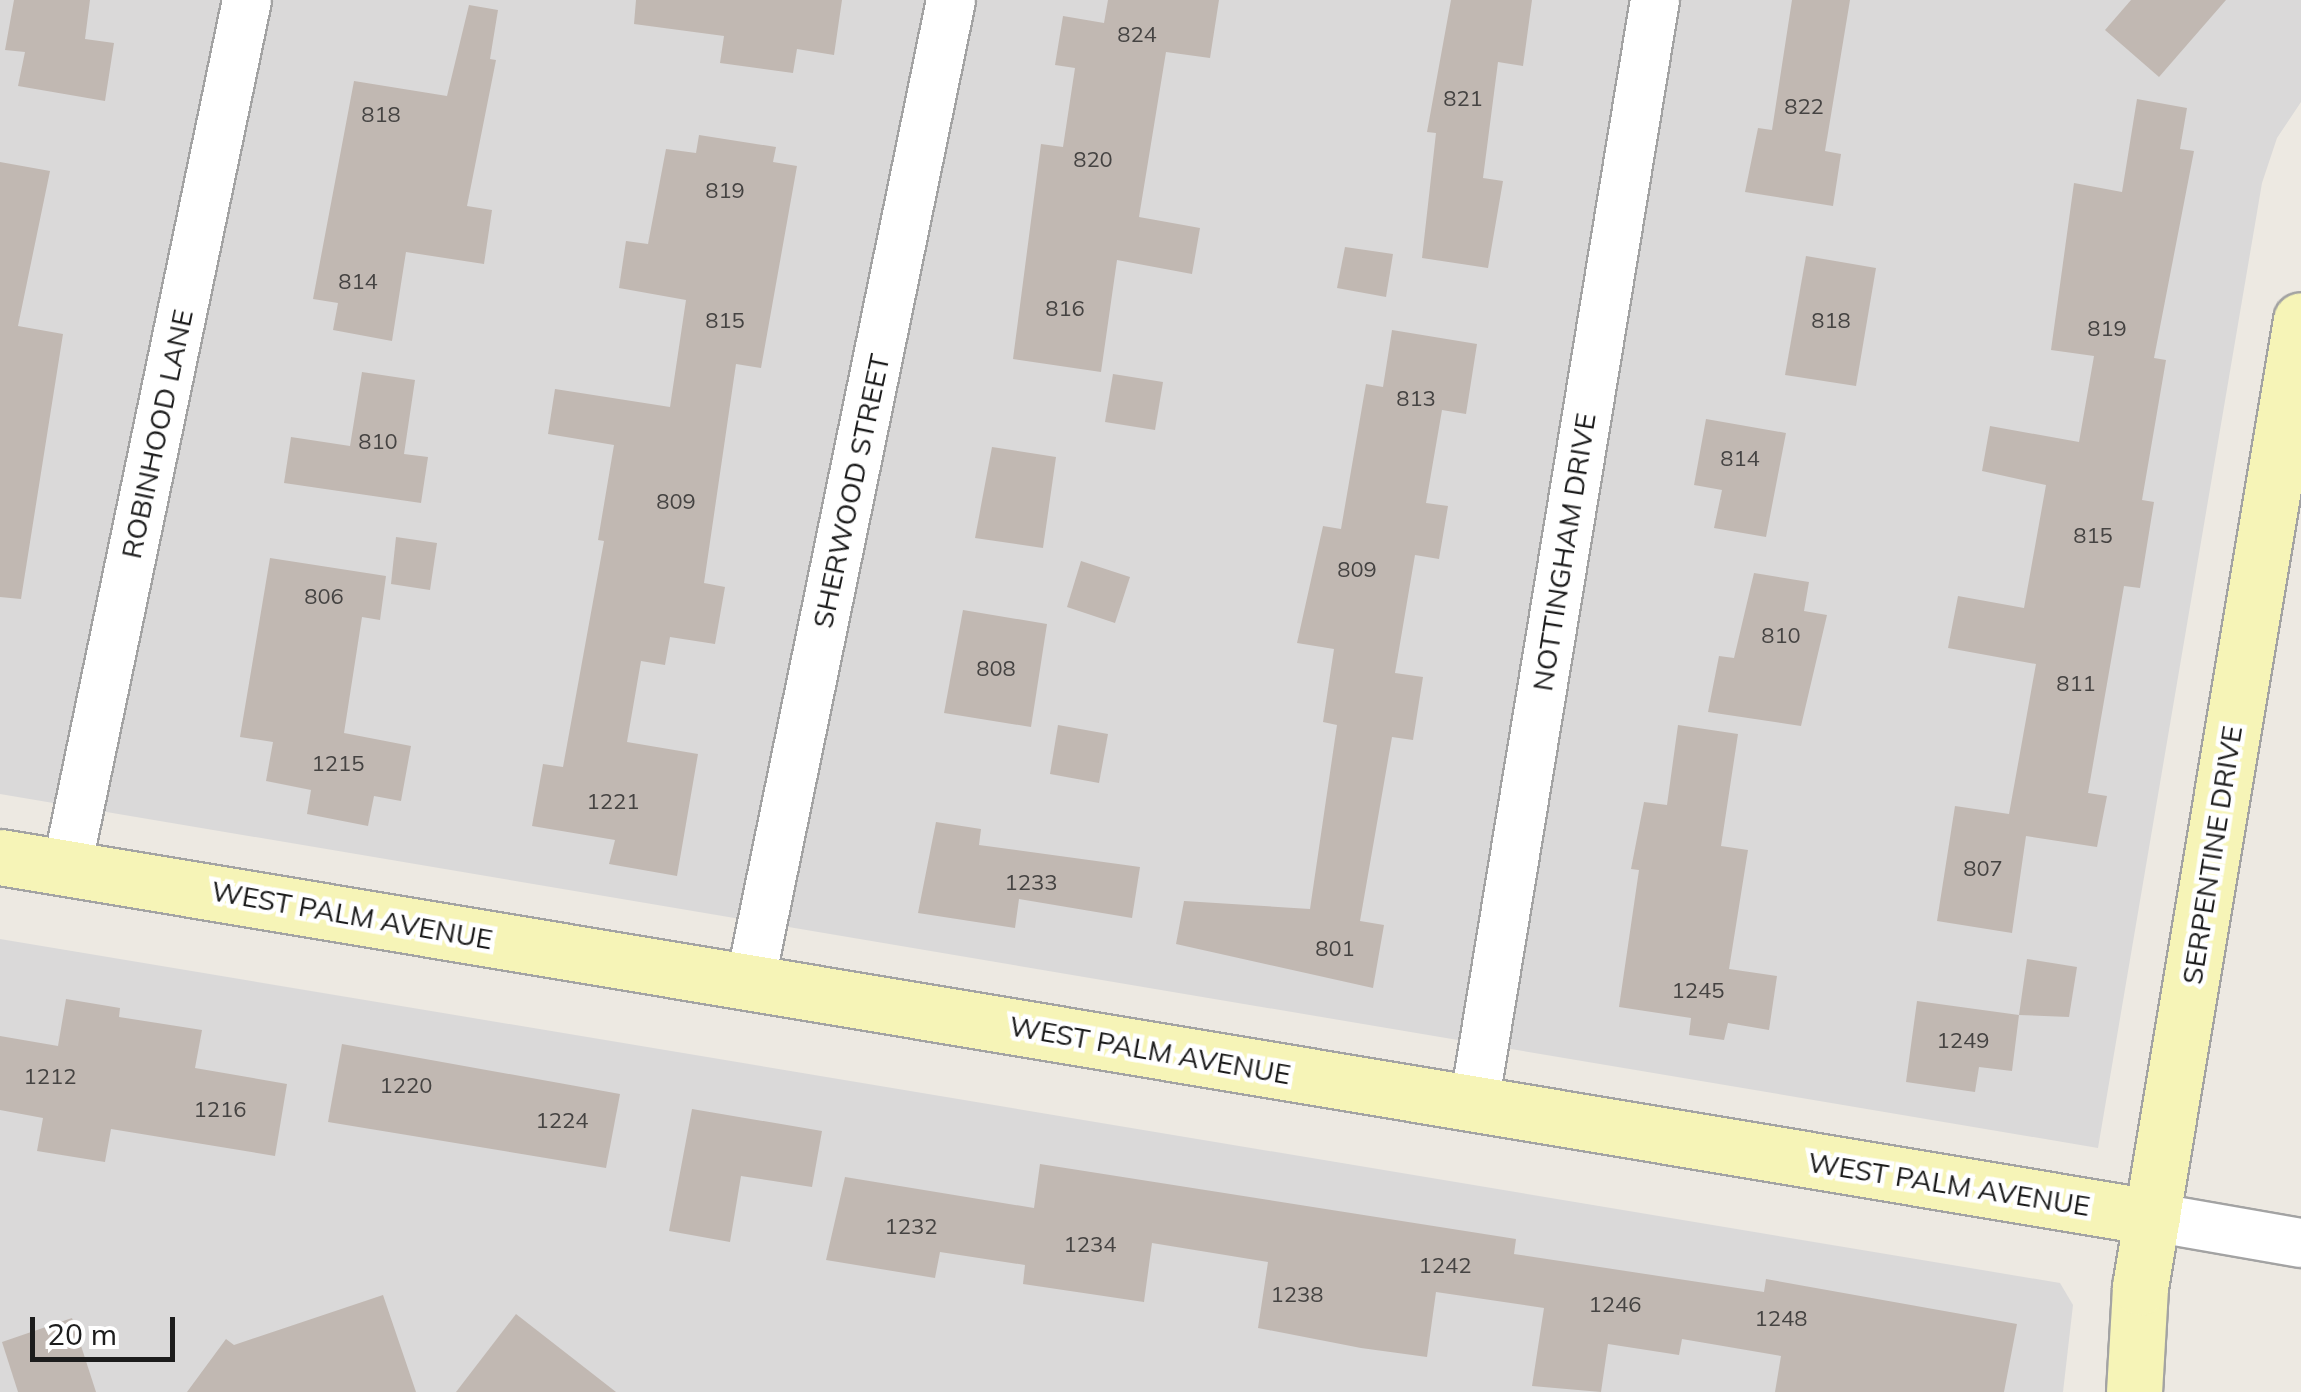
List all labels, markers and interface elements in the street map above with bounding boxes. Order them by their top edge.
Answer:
house number: 824 [1117,22,1157,48]
house number: 821 [1443,86,1483,112]
house number: 822 [1784,94,1824,120]
house number: 818 [361,102,401,128]
house number: 820 [1073,147,1113,173]
house number: 819 [705,178,745,204]
house number: 814 [338,269,378,295]
house number: 816 [1045,296,1085,322]
street label: ROBINHOOD LANE [114,306,200,562]
house number: 815 [705,308,745,334]
house number: 818 [1811,308,1851,334]
house number: 819 [2087,316,2127,342]
street label: SHERWOOD STREET [806,351,896,631]
house number: 813 [1396,386,1436,412]
street label: NOTTINGHAM DRIVE [1525,411,1603,693]
house number: 810 [358,429,398,455]
house number: 814 [1720,446,1760,472]
house number: 809 [656,489,696,515]
house number: 815 [2073,523,2113,549]
house number: 809 [1337,557,1377,583]
house number: 806 [304,584,344,610]
house number: 810 [1761,623,1801,649]
house number: 808 [976,656,1016,682]
house number: 811 [2056,671,2096,697]
street label: SERPENTINE DRIVE [2175,723,2249,987]
house number: 1215 [312,751,364,777]
house number: 1221 [587,789,639,815]
house number: 807 [1963,856,2003,882]
house number: 1233 [1005,870,1057,896]
street label: WEST PALM AVENUE [209,874,495,956]
house number: 801 [1315,936,1355,962]
house number: 1245 [1672,978,1724,1004]
street label: WEST PALM AVENUE [1007,1009,1293,1091]
house number: 1249 [1937,1028,1989,1054]
house number: 1212 [24,1064,76,1090]
house number: 1220 [380,1073,432,1099]
house number: 1216 [194,1097,246,1123]
house number: 1224 [536,1108,588,1134]
street label: WEST PALM AVENUE [1806,1145,2092,1223]
house number: 1232 [885,1214,937,1240]
house number: 1234 [1064,1232,1116,1258]
house number: 1242 [1419,1253,1471,1279]
house number: 1238 [1271,1282,1323,1308]
house number: 1246 [1589,1292,1641,1318]
scale bar [35,1297,180,1359]
house number: 1248 [1755,1306,1807,1332]
text: 20 m [47,1315,117,1353]

